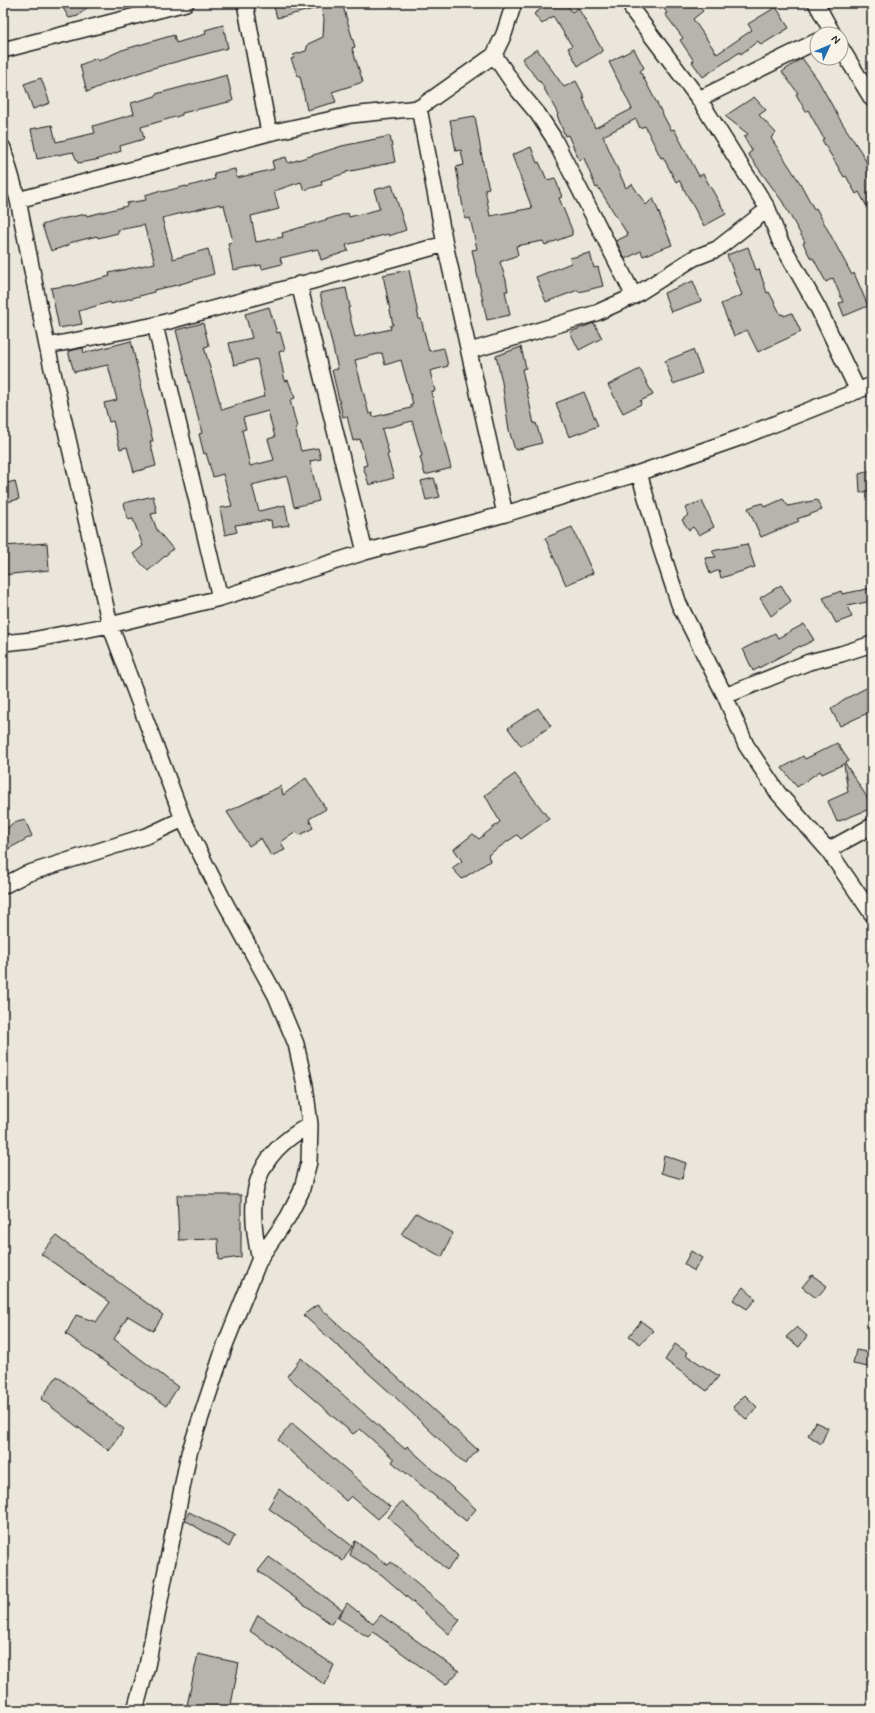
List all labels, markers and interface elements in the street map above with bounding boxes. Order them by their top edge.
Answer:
north arrow [809,26,849,66]
text: N [828,32,843,47]

